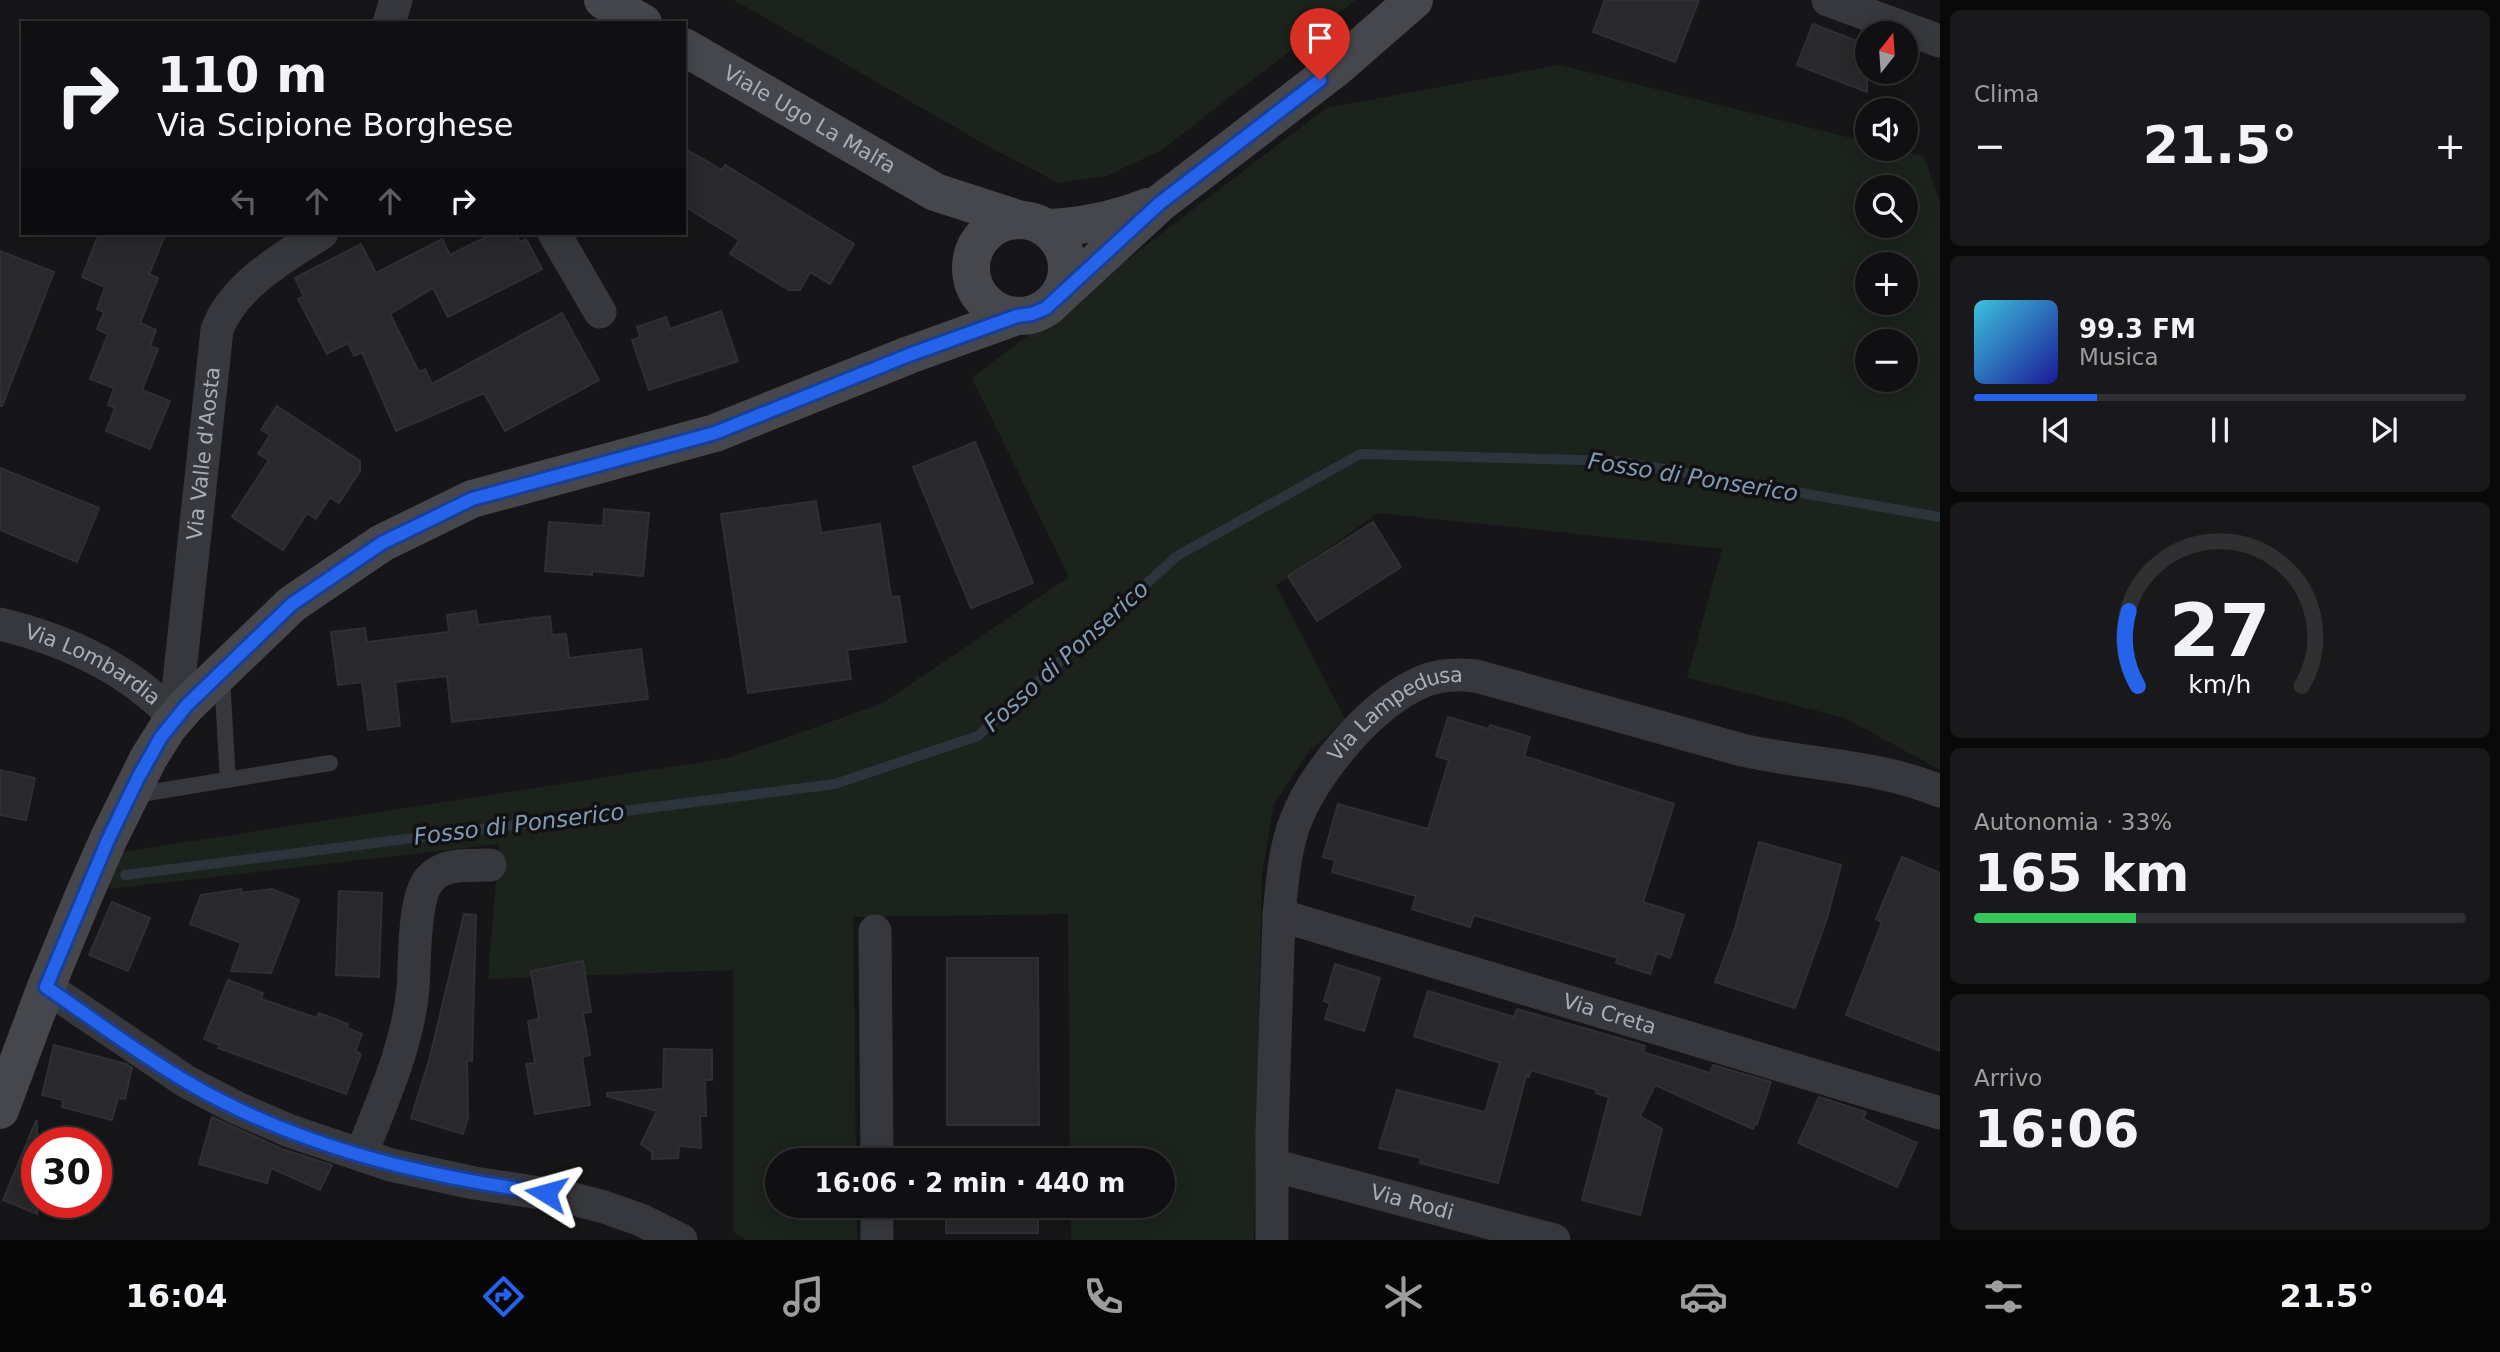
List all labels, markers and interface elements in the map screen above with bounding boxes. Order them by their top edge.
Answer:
pin [1290,8,1350,80]
icon: arrive [1301,19,1339,57]
north arrow [1855,21,1918,84]
map controls [1855,21,1918,392]
text: 110 m [157,47,327,104]
icon: right [42,49,133,140]
street label: Viale Ugo La Malfa [719,60,900,179]
text: Clima [1974,81,2039,107]
button: sound [1855,98,1918,161]
text: Via Scipione Borghese [157,106,513,144]
text: 21.5° [2143,115,2297,175]
text: − [1974,124,2006,168]
text: + [2434,124,2466,168]
button: search [1855,175,1918,238]
icon: left [225,182,263,220]
icon: ahead [298,182,336,220]
icon: ahead [371,182,409,220]
icon: right [444,182,482,220]
button: + [1855,252,1918,315]
text: 99.3 FM [2079,314,2196,344]
button: − [1855,329,1918,392]
text: Musica [2079,344,2159,370]
street label: Via Valle d'Aosta [182,366,225,541]
icon: previous [2037,411,2075,449]
icon: pause [2201,411,2239,449]
icon: next [2365,411,2403,449]
water label: Fosso di Ponserico [1586,448,1800,506]
water label: Fosso di Ponserico [978,575,1154,737]
text: 27 [2169,588,2271,673]
street label: Via Lombardia [22,619,165,710]
street label: Via Lampedusa [1323,663,1463,766]
text: km/h [2188,670,2252,699]
water label: Fosso di Ponserico [412,798,626,850]
text: Autonomia · 33% [1974,809,2172,835]
text: 165 km [1974,843,2189,903]
street label: Via Creta [1560,989,1659,1039]
text: Arrivo [1974,1065,2042,1091]
text: 16:06 [1974,1099,2140,1159]
speed limit sign: 30 [21,1127,112,1218]
position arrow [509,1156,583,1230]
text: 16:06 · 2 min · 440 m [815,1168,1125,1198]
street label: Via Rodi [1368,1180,1456,1225]
icon: directions [479,1272,528,1321]
icon: music [779,1272,828,1321]
icon: phone [1079,1272,1128,1321]
icon: climate [1379,1272,1428,1321]
icon: car [1679,1272,1728,1321]
icon: filters [1979,1272,2028,1321]
text: 16:04 [126,1277,227,1315]
text: 21.5° [2279,1277,2374,1315]

